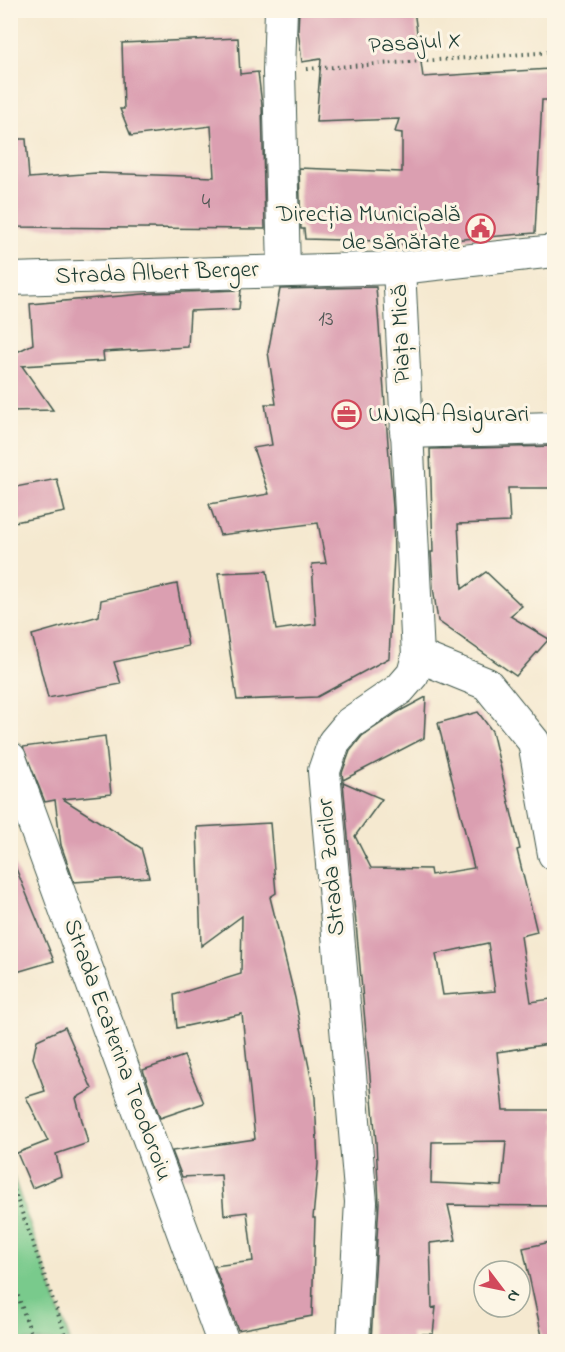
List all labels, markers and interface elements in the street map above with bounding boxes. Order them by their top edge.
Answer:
street label: Pasajul X [367,23,463,65]
house number: 4 [202,188,211,218]
place label: Direcția Municipală de sănătate [275,198,460,261]
public building icon: Direcția Municipală de sănătate [465,213,497,245]
street label: Strada Albert Berger [55,253,260,295]
street label: Piața Mică [383,284,421,384]
house number: 13 [318,305,334,335]
place label: UNIQA Asigurari [368,398,529,433]
office icon: UNIQA Asigurari [331,399,363,431]
street label: Strada Zorilor [308,796,355,937]
street label: Strada Ecaterina Teodoroiu [53,914,181,1186]
north arrow [472,1259,532,1319]
text: N [500,1285,526,1307]

